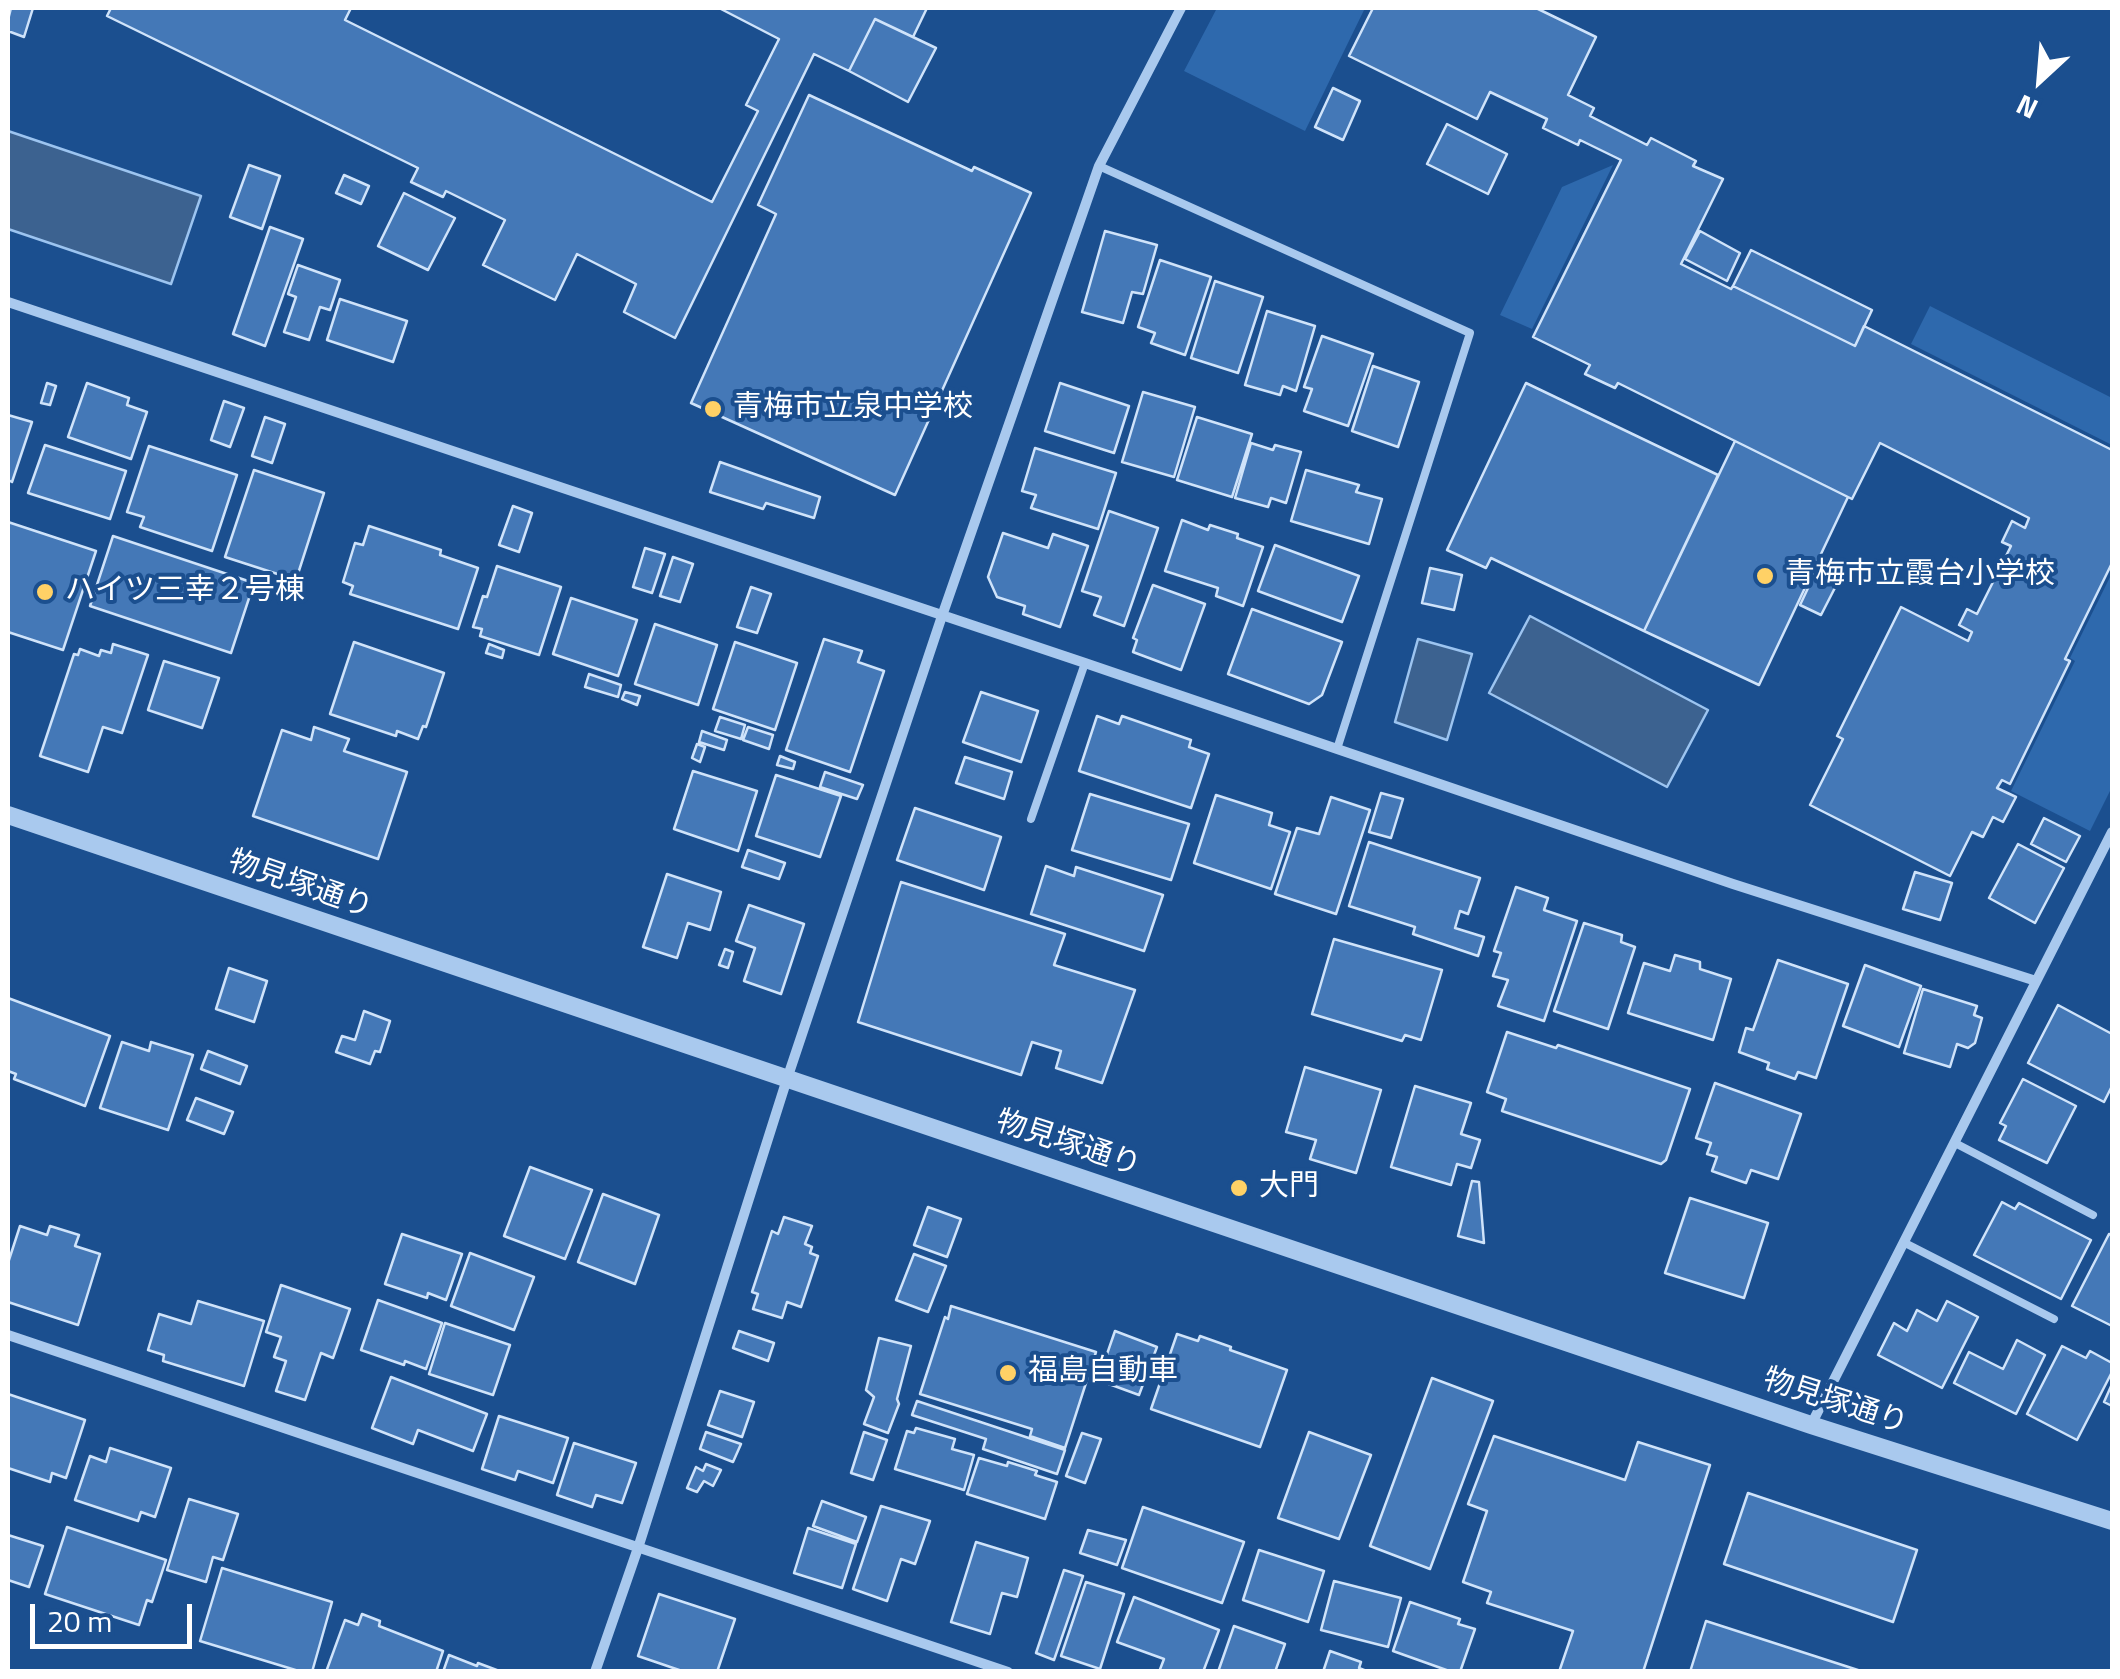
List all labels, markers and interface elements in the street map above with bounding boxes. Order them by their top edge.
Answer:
north arrow [1990,30,2090,130]
text: N [2008,84,2045,131]
place label: 青梅市立泉中学校 [733,391,973,427]
marker: 青梅市立泉中学校 [702,398,724,420]
place label: 青梅市立霞台小学校 [1785,558,2055,594]
marker: 青梅市立霞台小学校 [1754,565,1776,587]
place label: ハイツ三幸２号棟 [65,574,305,610]
marker: ハイツ三幸２号棟 [34,581,56,603]
street label: 物見塚通り [223,845,377,927]
street label: 物見塚通り [991,1105,1145,1185]
place label: 大門 [1259,1170,1319,1206]
marker: 大門 [1228,1177,1250,1199]
place label: 福島自動車 [1028,1355,1178,1391]
marker: 福島自動車 [997,1362,1019,1384]
street label: 物見塚通り [1758,1363,1912,1443]
scale bar [35,1584,198,1646]
text: 20 m [47,1598,112,1644]

